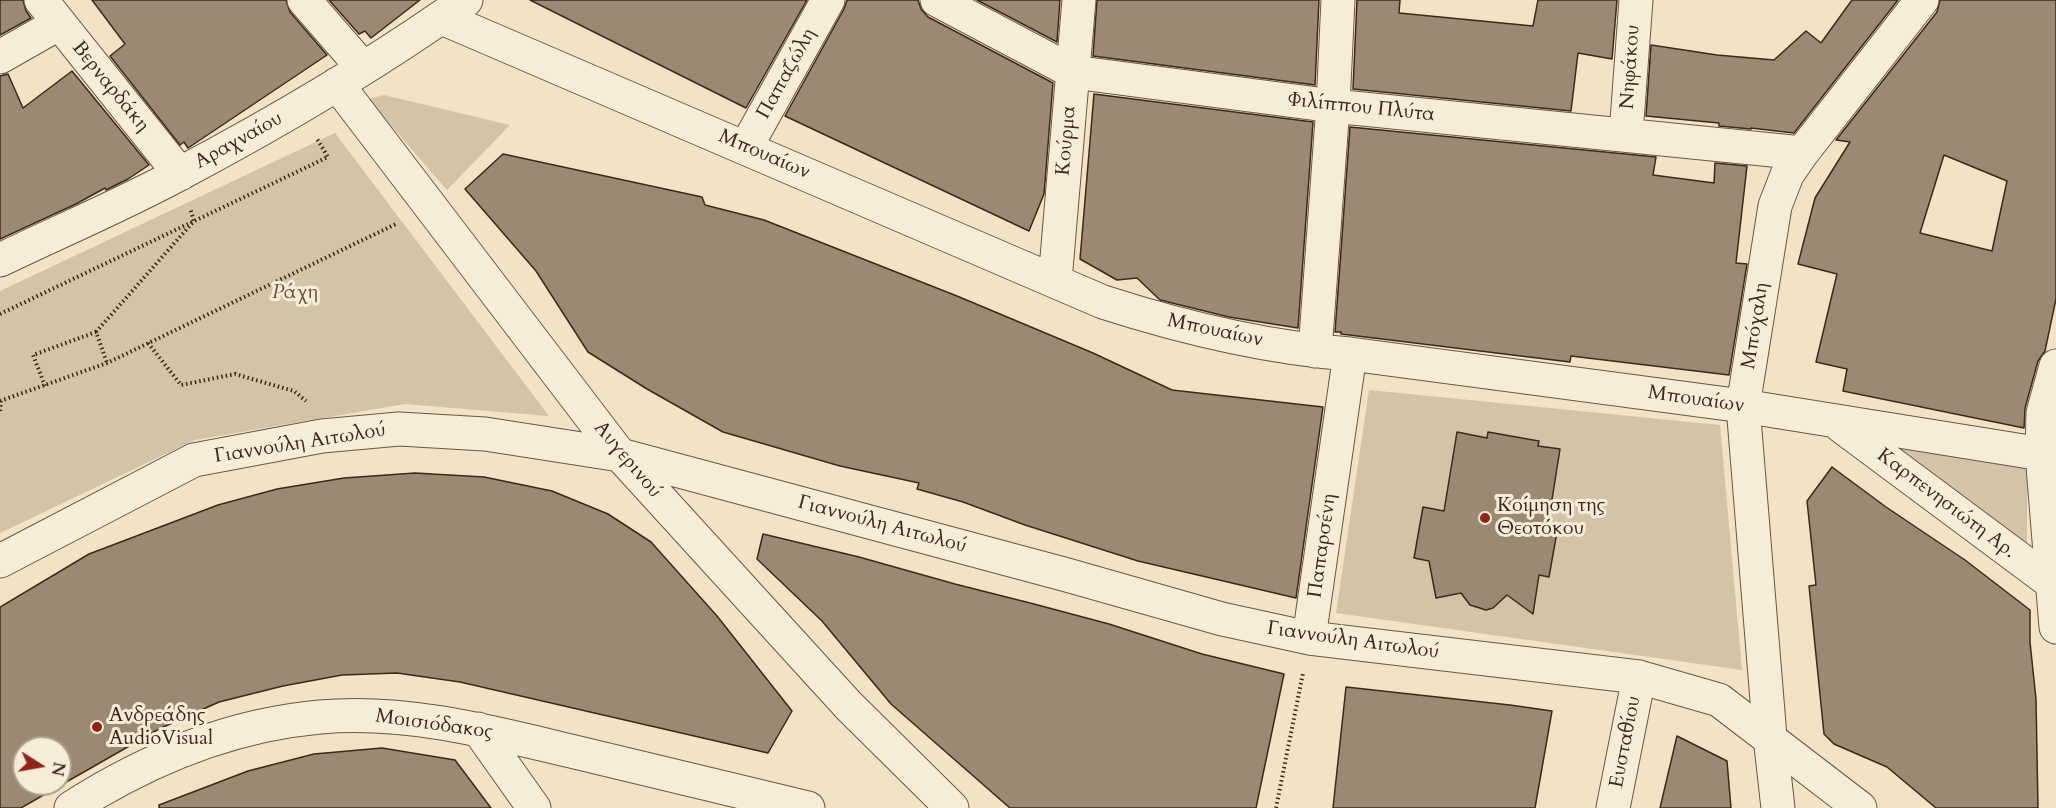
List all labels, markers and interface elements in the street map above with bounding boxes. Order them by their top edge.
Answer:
street label: Παπαζώλη [752,24,822,124]
street label: Νηφάκου [1616,24,1646,110]
street label: Βερναρδάκη [66,37,154,137]
street label: Φιλίππου Πλύτα [1286,88,1436,128]
street label: Κούρμα [1052,105,1082,177]
street label: Αραχναίου [191,107,287,175]
street label: Μπουαίων [715,125,813,185]
park label: Ράχη [272,281,318,305]
street label: Μπόχαλη [1737,281,1775,371]
street label: Μπουαίων [1165,309,1265,353]
street label: Μπουαίων [1646,381,1746,419]
street label: Αυγερινού [588,417,666,503]
street label: Γιαννούλη Αιτωλού [213,419,387,469]
street label: Καρπενησιώτη Αρ. [1872,444,2020,564]
street label: Γιαννούλη Αιτωλού [795,491,969,559]
street label: Παπαρσένη [1304,492,1342,600]
place label: Κοίμηση της Θεοτόκου [1497,494,1605,541]
marker: Κοίμηση της Θεοτόκου [1478,511,1492,525]
street label: Γιαννούλη Αιτωλού [1266,617,1440,665]
street label: Ευσταθίου [1605,694,1647,790]
place label: Ανδρεάδης AudioVisual [109,704,213,751]
street label: Μοισιόδακος [374,705,494,745]
marker: Ανδρεάδης AudioVisual [90,720,104,734]
north arrow [12,736,72,796]
text: N [46,760,70,778]

